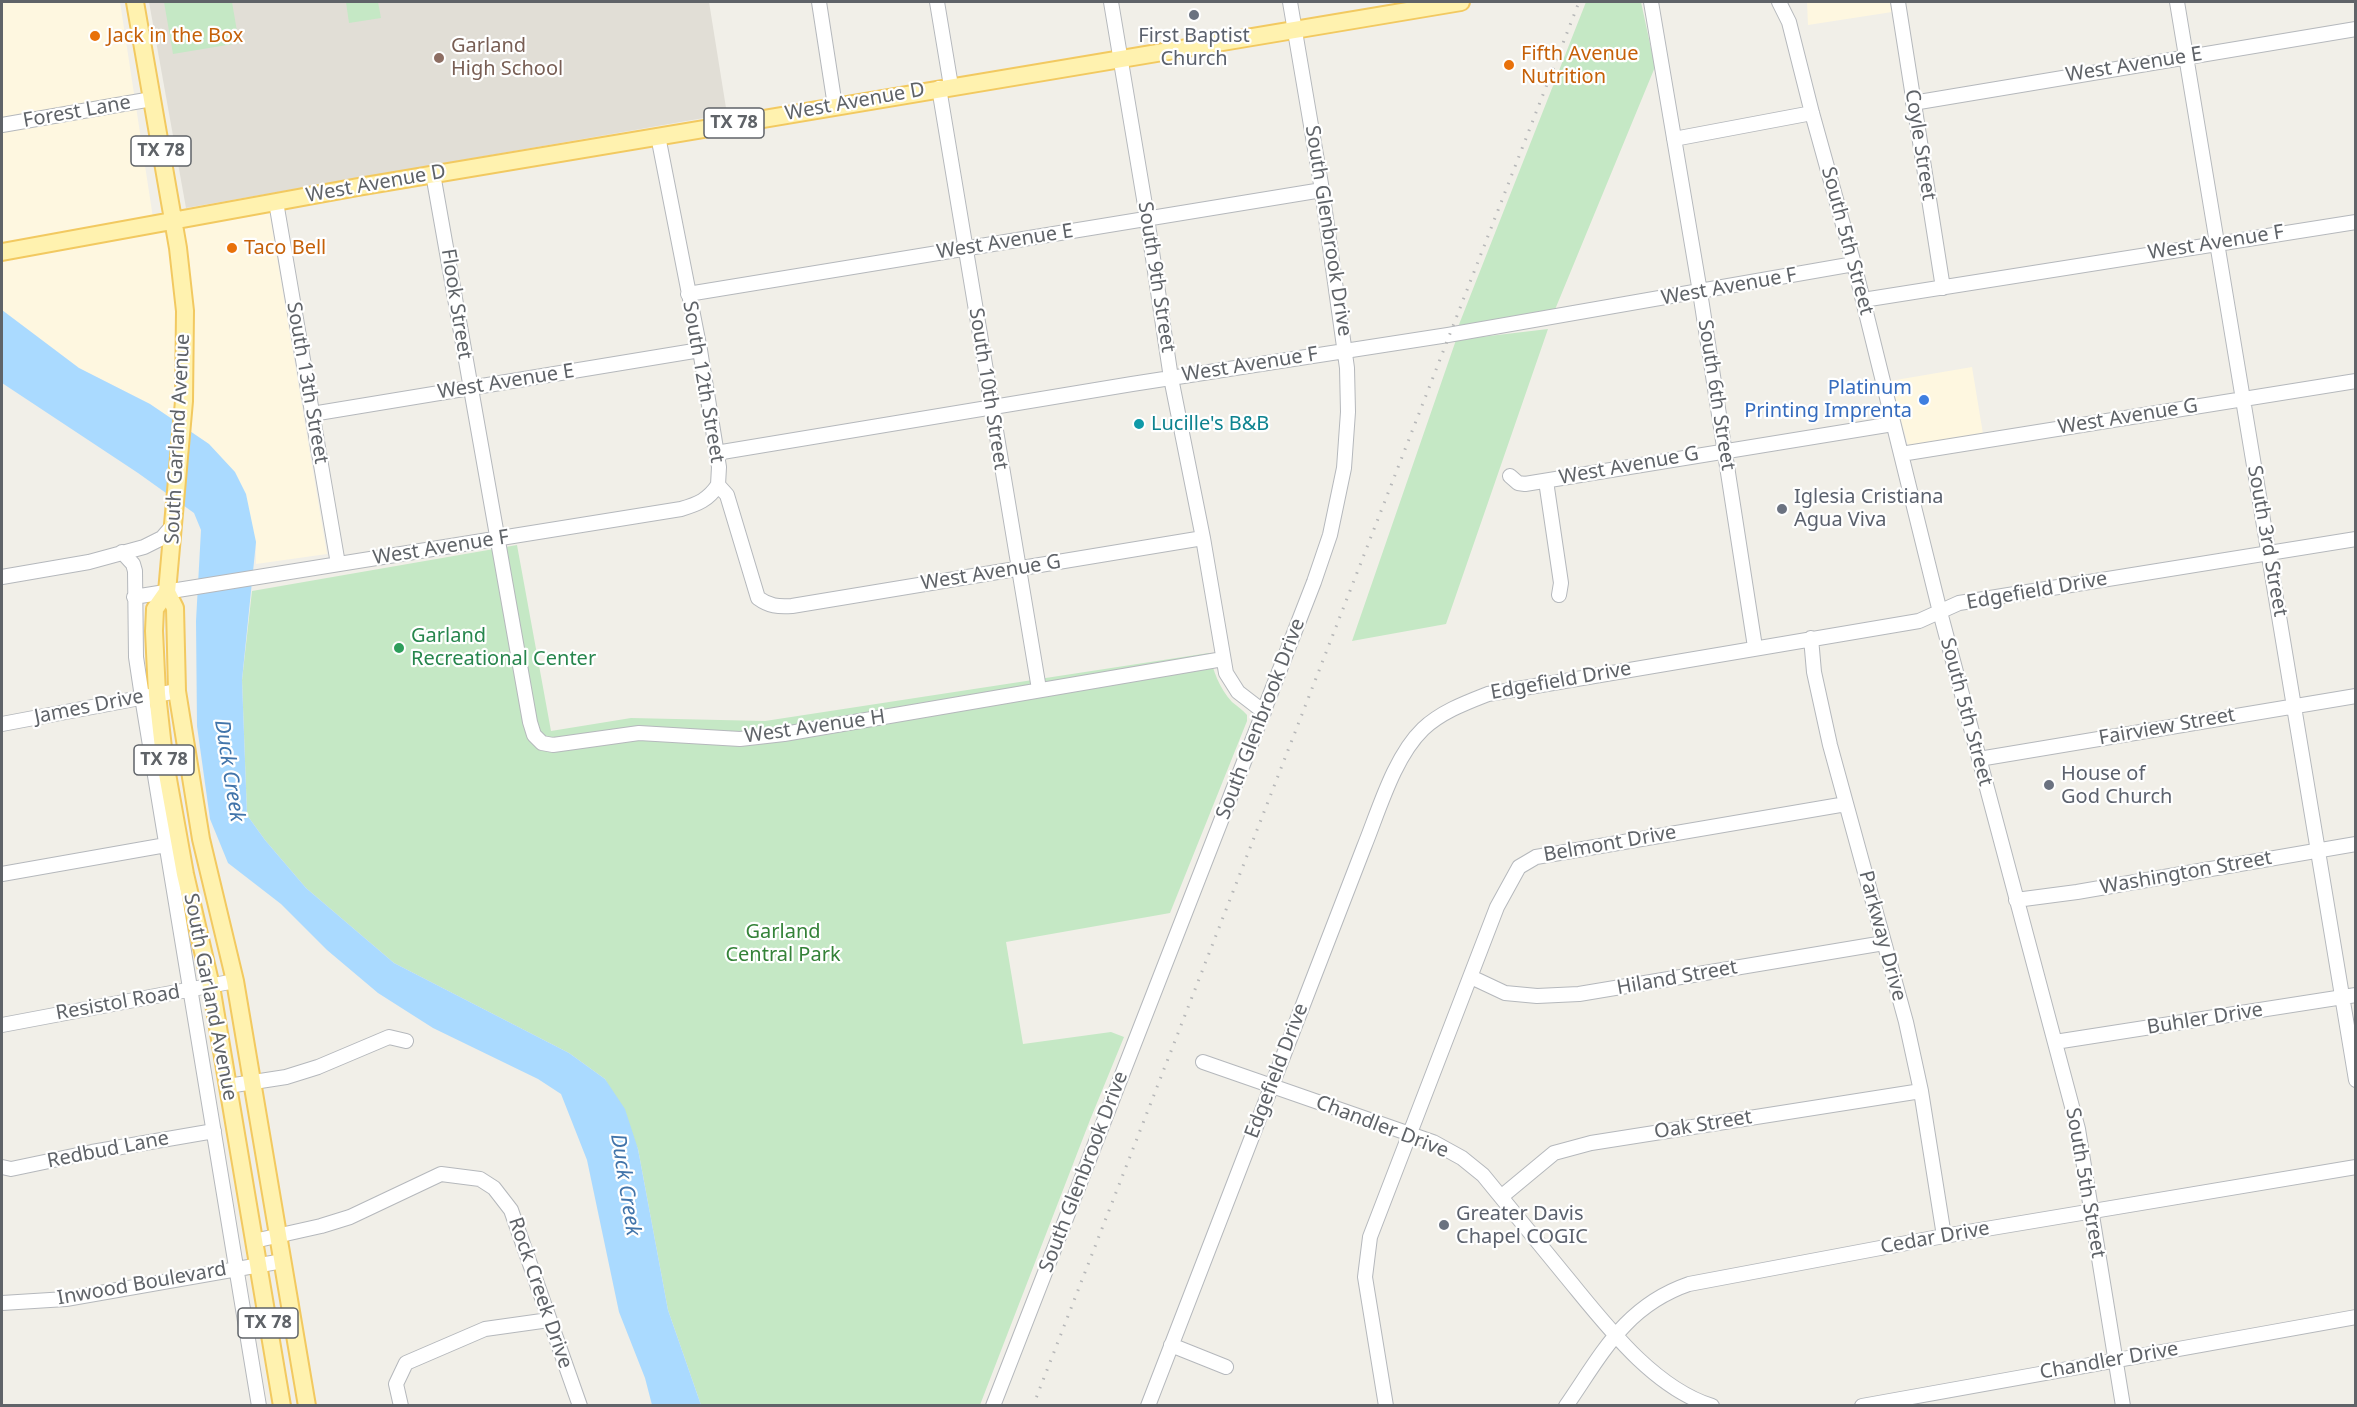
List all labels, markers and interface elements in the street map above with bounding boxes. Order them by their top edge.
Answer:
marker: First Baptist Church [1187,8,1201,22]
place label: Jack in the Box [107,24,243,48]
place label: First Baptist Church [1138,24,1250,71]
marker: Jack in the Box [88,29,102,43]
place label: Garland High School [451,34,563,81]
place label: Fifth Avenue Nutrition [1521,42,1638,89]
street label: West Avenue E [2064,42,2204,88]
marker: Garland High School [432,51,446,65]
marker: Fifth Avenue Nutrition [1502,58,1516,72]
street label: West Avenue D [783,78,927,126]
street label: Coyle Street [1899,88,1941,202]
street label: Forest Lane [21,91,133,133]
road number: TX 78 [704,108,764,138]
street label: South Glenbrook Drive [1299,124,1357,338]
road number: TX 78 [131,136,191,166]
street label: West Avenue D [304,160,448,208]
street label: South 5th Street [1816,164,1878,318]
street label: South 9th Street [1132,200,1180,354]
street label: West Avenue E [935,219,1075,265]
street label: West Avenue F [2146,220,2286,266]
place label: Taco Bell [244,236,326,260]
marker: Taco Bell [225,241,239,255]
street label: Flook Street [435,247,477,361]
street label: West Avenue F [1659,263,1799,311]
street label: South 12th Street [677,299,729,465]
street label: South 13th Street [281,300,333,466]
street label: South 10th Street [963,306,1013,472]
street label: South 6th Street [1692,318,1740,472]
street label: South Garland Avenue [161,333,195,545]
street label: West Avenue F [1180,342,1320,388]
street label: West Avenue E [436,359,576,405]
place label: Platinum Printing Imprenta [1744,376,1912,423]
marker: Platinum Printing Imprenta [1917,393,1931,407]
street label: West Avenue G [2056,394,2200,440]
place label: Lucille's B&B [1151,412,1269,436]
marker: Lucille's B&B [1132,417,1146,431]
street label: West Avenue G [1557,442,1701,490]
street label: South 3rd Street [2242,464,2292,618]
place label: Iglesia Cristiana Agua Viva [1794,485,1943,532]
marker: Iglesia Cristiana Agua Viva [1775,502,1789,516]
street label: West Avenue F [371,525,511,571]
street label: West Avenue G [919,550,1063,596]
street label: Edgefield Drive [1965,567,2109,615]
street label: South Glenbrook Drive [1212,615,1310,823]
place label: Garland Recreational Center [411,624,596,671]
street label: South 5th Street [1935,635,1997,789]
marker: Garland Recreational Center [392,641,406,655]
street label: Edgefield Drive [1489,657,1633,705]
street label: James Drive [32,685,146,729]
street label: Fairview Street [2097,703,2237,751]
street label: West Avenue H [743,705,887,749]
water label: Duck Creek [208,718,250,824]
road number: TX 78 [134,745,194,775]
place label: House of God Church [2061,762,2172,809]
marker: House of God Church [2042,778,2056,792]
street label: Belmont Drive [1542,821,1678,867]
street label: Washington Street [2098,846,2274,900]
street label: Parkway Drive [1853,868,1911,1004]
street label: South Garland Avenue [178,891,242,1103]
park label: Garland Central Park [725,920,841,967]
street label: Hiland Street [1615,956,1739,1000]
street label: Resistol Road [54,980,182,1026]
street label: Buhler Drive [2145,998,2265,1040]
street label: Edgefield Drive [1240,1000,1314,1142]
street label: South Glenbrook Drive [1035,1068,1133,1276]
street label: Chandler Drive [1312,1091,1452,1163]
street label: Oak Street [1652,1105,1754,1145]
street label: South 5th Street [2060,1106,2110,1260]
street label: Redbud Lane [45,1126,171,1174]
water label: Duck Creek [604,1132,646,1238]
place label: Greater Davis Chapel COGIC [1456,1202,1588,1249]
street label: Rock Creek Drive [503,1214,577,1372]
street label: Cedar Drive [1879,1217,1991,1259]
marker: Greater Davis Chapel COGIC [1437,1218,1451,1232]
street label: Inwood Boulevard [55,1257,229,1311]
road number: TX 78 [238,1308,298,1338]
street label: Chandler Drive [2038,1337,2180,1385]

